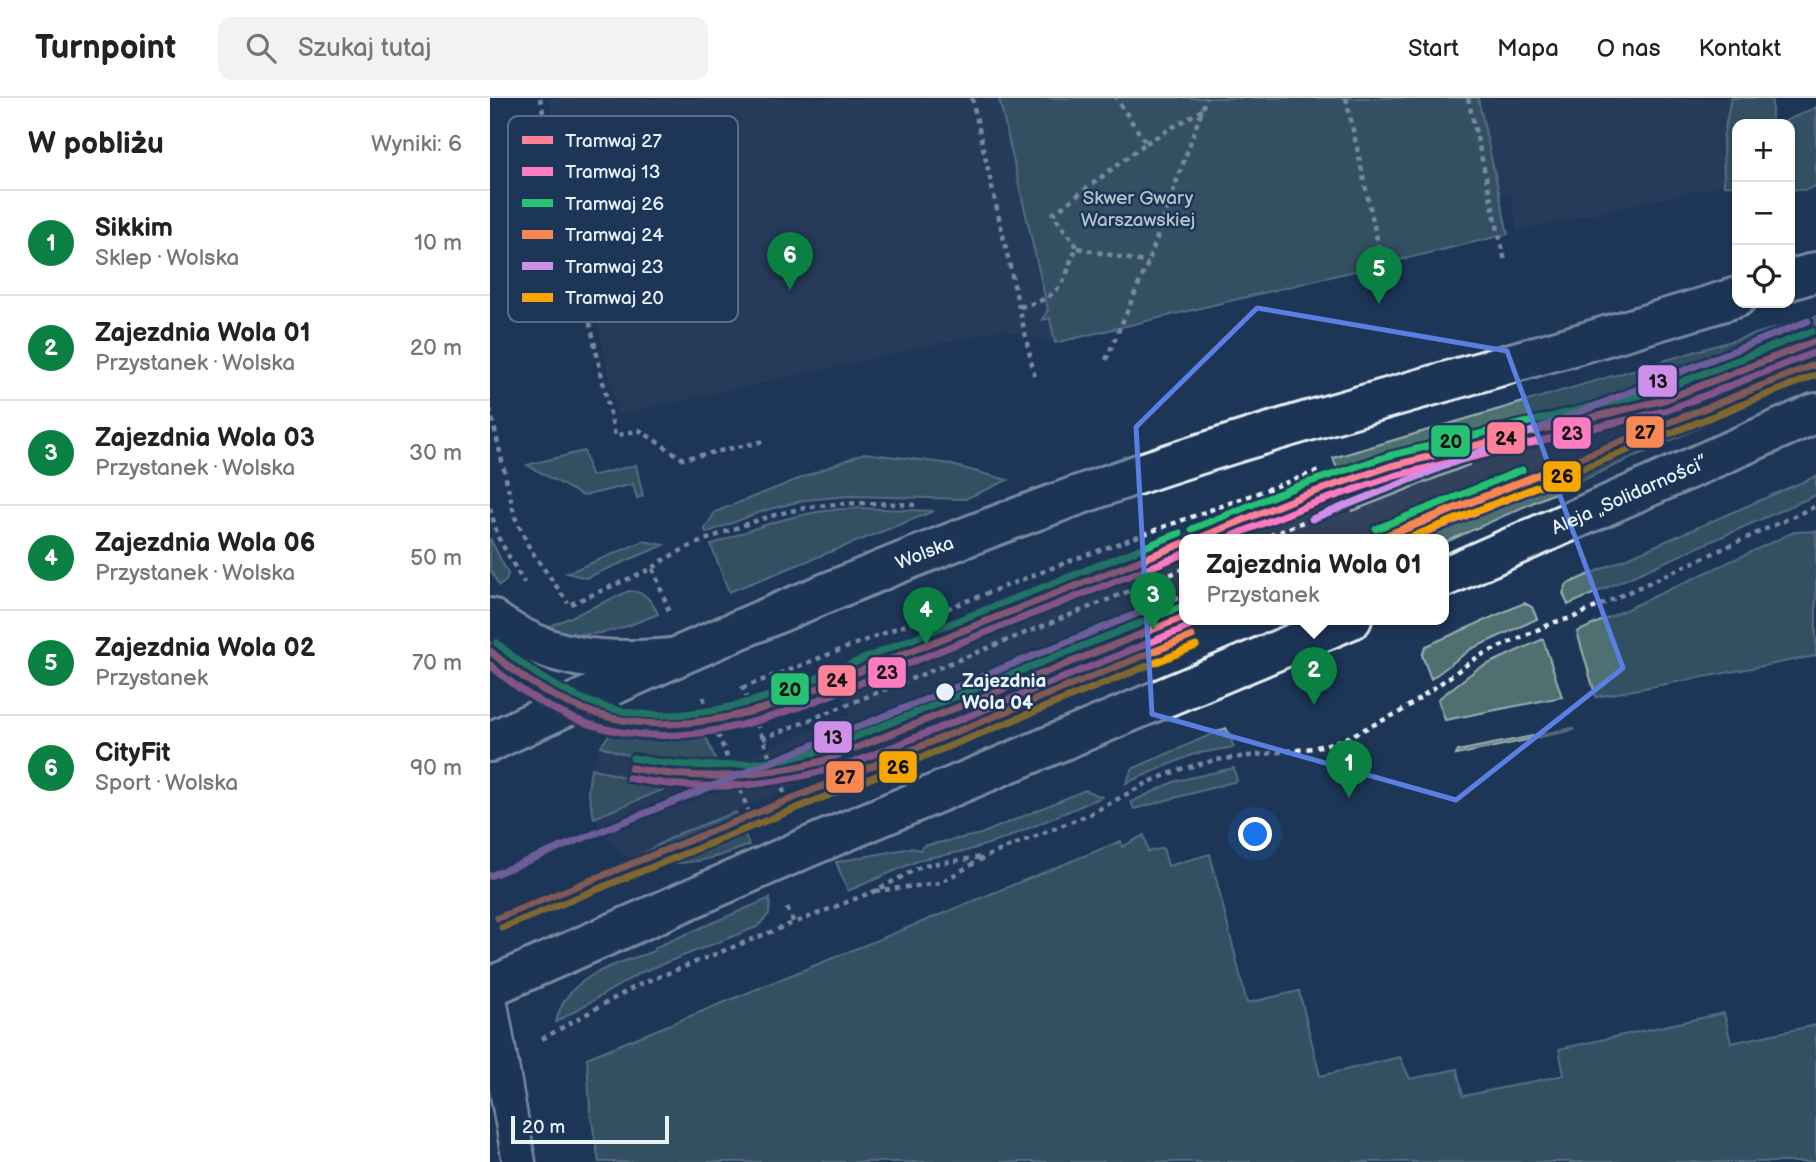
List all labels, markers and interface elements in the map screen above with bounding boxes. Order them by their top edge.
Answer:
search box [218,17,708,80]
text: Turnpoint [35,28,176,68]
icon: search [242,29,280,67]
text: Szukaj tutaj [298,33,431,64]
text: Start [1408,34,1459,63]
text: Mapa [1497,34,1559,63]
text: O nas [1597,34,1661,63]
text: Kontakt [1699,34,1781,63]
legend [508,116,738,322]
map controls [1732,119,1795,308]
button: + [1732,119,1795,182]
text: W pobliżu [28,126,164,162]
text: Wyniki: 6 [371,130,462,158]
text: Tramwaj 27 [565,130,662,153]
text: Tramwaj 13 [565,161,660,184]
button: − [1732,182,1795,245]
park label: Skwer Gwary Warszawskiej [1081,187,1195,232]
text: Tramwaj 26 [565,193,664,216]
text: Sikkim [95,213,173,244]
text: Tramwaj 24 [565,224,664,247]
text: 1 [46,229,56,257]
text: 10 m [414,229,462,257]
pin: 6 [767,232,813,290]
text: Sklep · Wolska [95,244,239,272]
button: locate [1732,245,1795,308]
pin: 5 [1356,246,1402,304]
text: Tramwaj 23 [565,256,664,279]
text: Tramwaj 20 [565,287,664,310]
text: Zajezdnia Wola 01 [95,318,311,349]
text: 2 [44,334,58,362]
text: 20 m [410,334,462,362]
text: Przystanek · Wolska [95,349,295,377]
line badge: 13 [1637,364,1678,398]
text: 13 [1648,371,1668,394]
line badge: 27 [1625,415,1665,449]
line badge: 23 [1552,416,1592,450]
line badge: 24 [1486,421,1526,455]
text: 27 [1634,422,1656,445]
text: Zajezdnia Wola 03 [95,423,315,454]
text: 23 [1561,423,1583,446]
line badge: 20 [1430,424,1471,458]
text: 24 [1495,428,1517,451]
text: 20 [1440,431,1462,454]
text: 3 [44,439,58,467]
text: 30 m [409,439,462,467]
street label: Aleja „Solidarności” [1548,451,1711,540]
text: Przystanek · Wolska [95,454,295,482]
line badge: 26 [1542,460,1582,493]
text: 26 [1551,466,1573,489]
text: Zajezdnia Wola 06 [95,528,315,559]
street label: Wolska [892,531,957,575]
popup [1179,534,1449,625]
text: 4 [44,544,58,572]
text: 50 m [410,544,462,572]
text: Zajezdnia Wola 01 [1206,550,1422,581]
text: Przystanek · Wolska [95,559,295,587]
pin: 3 [1130,572,1176,630]
text: Przystanek [1206,581,1319,609]
pin: 4 [903,587,949,645]
text: Zajezdnia Wola 02 [95,633,315,664]
pin: 2 [1291,647,1337,705]
text: 5 [44,649,58,677]
text: 70 m [412,649,462,677]
line badge: 23 [867,656,907,689]
text: 23 [876,662,898,685]
text: Przystanek [95,664,208,692]
line badge: 24 [817,664,857,697]
text: 24 [826,670,848,693]
place label: Zajezdnia Wola 04 [962,670,1046,715]
line badge: 20 [770,672,810,706]
text: 20 [779,679,801,702]
marker: Zajezdnia Wola 04 [934,681,956,703]
line badge: 13 [813,720,853,754]
text: 13 [823,727,843,750]
text: CityFit [95,738,170,769]
pin: 1 [1326,740,1372,798]
line badge: 26 [878,750,918,784]
text: 6 [44,754,58,782]
text: 90 m [410,754,462,782]
text: 26 [887,757,909,780]
line badge: 27 [825,760,865,794]
text: 27 [834,767,856,790]
text: Sport · Wolska [95,769,238,797]
your location [1238,817,1272,851]
scale bar [511,1113,668,1145]
text: 20 m [522,1116,565,1139]

